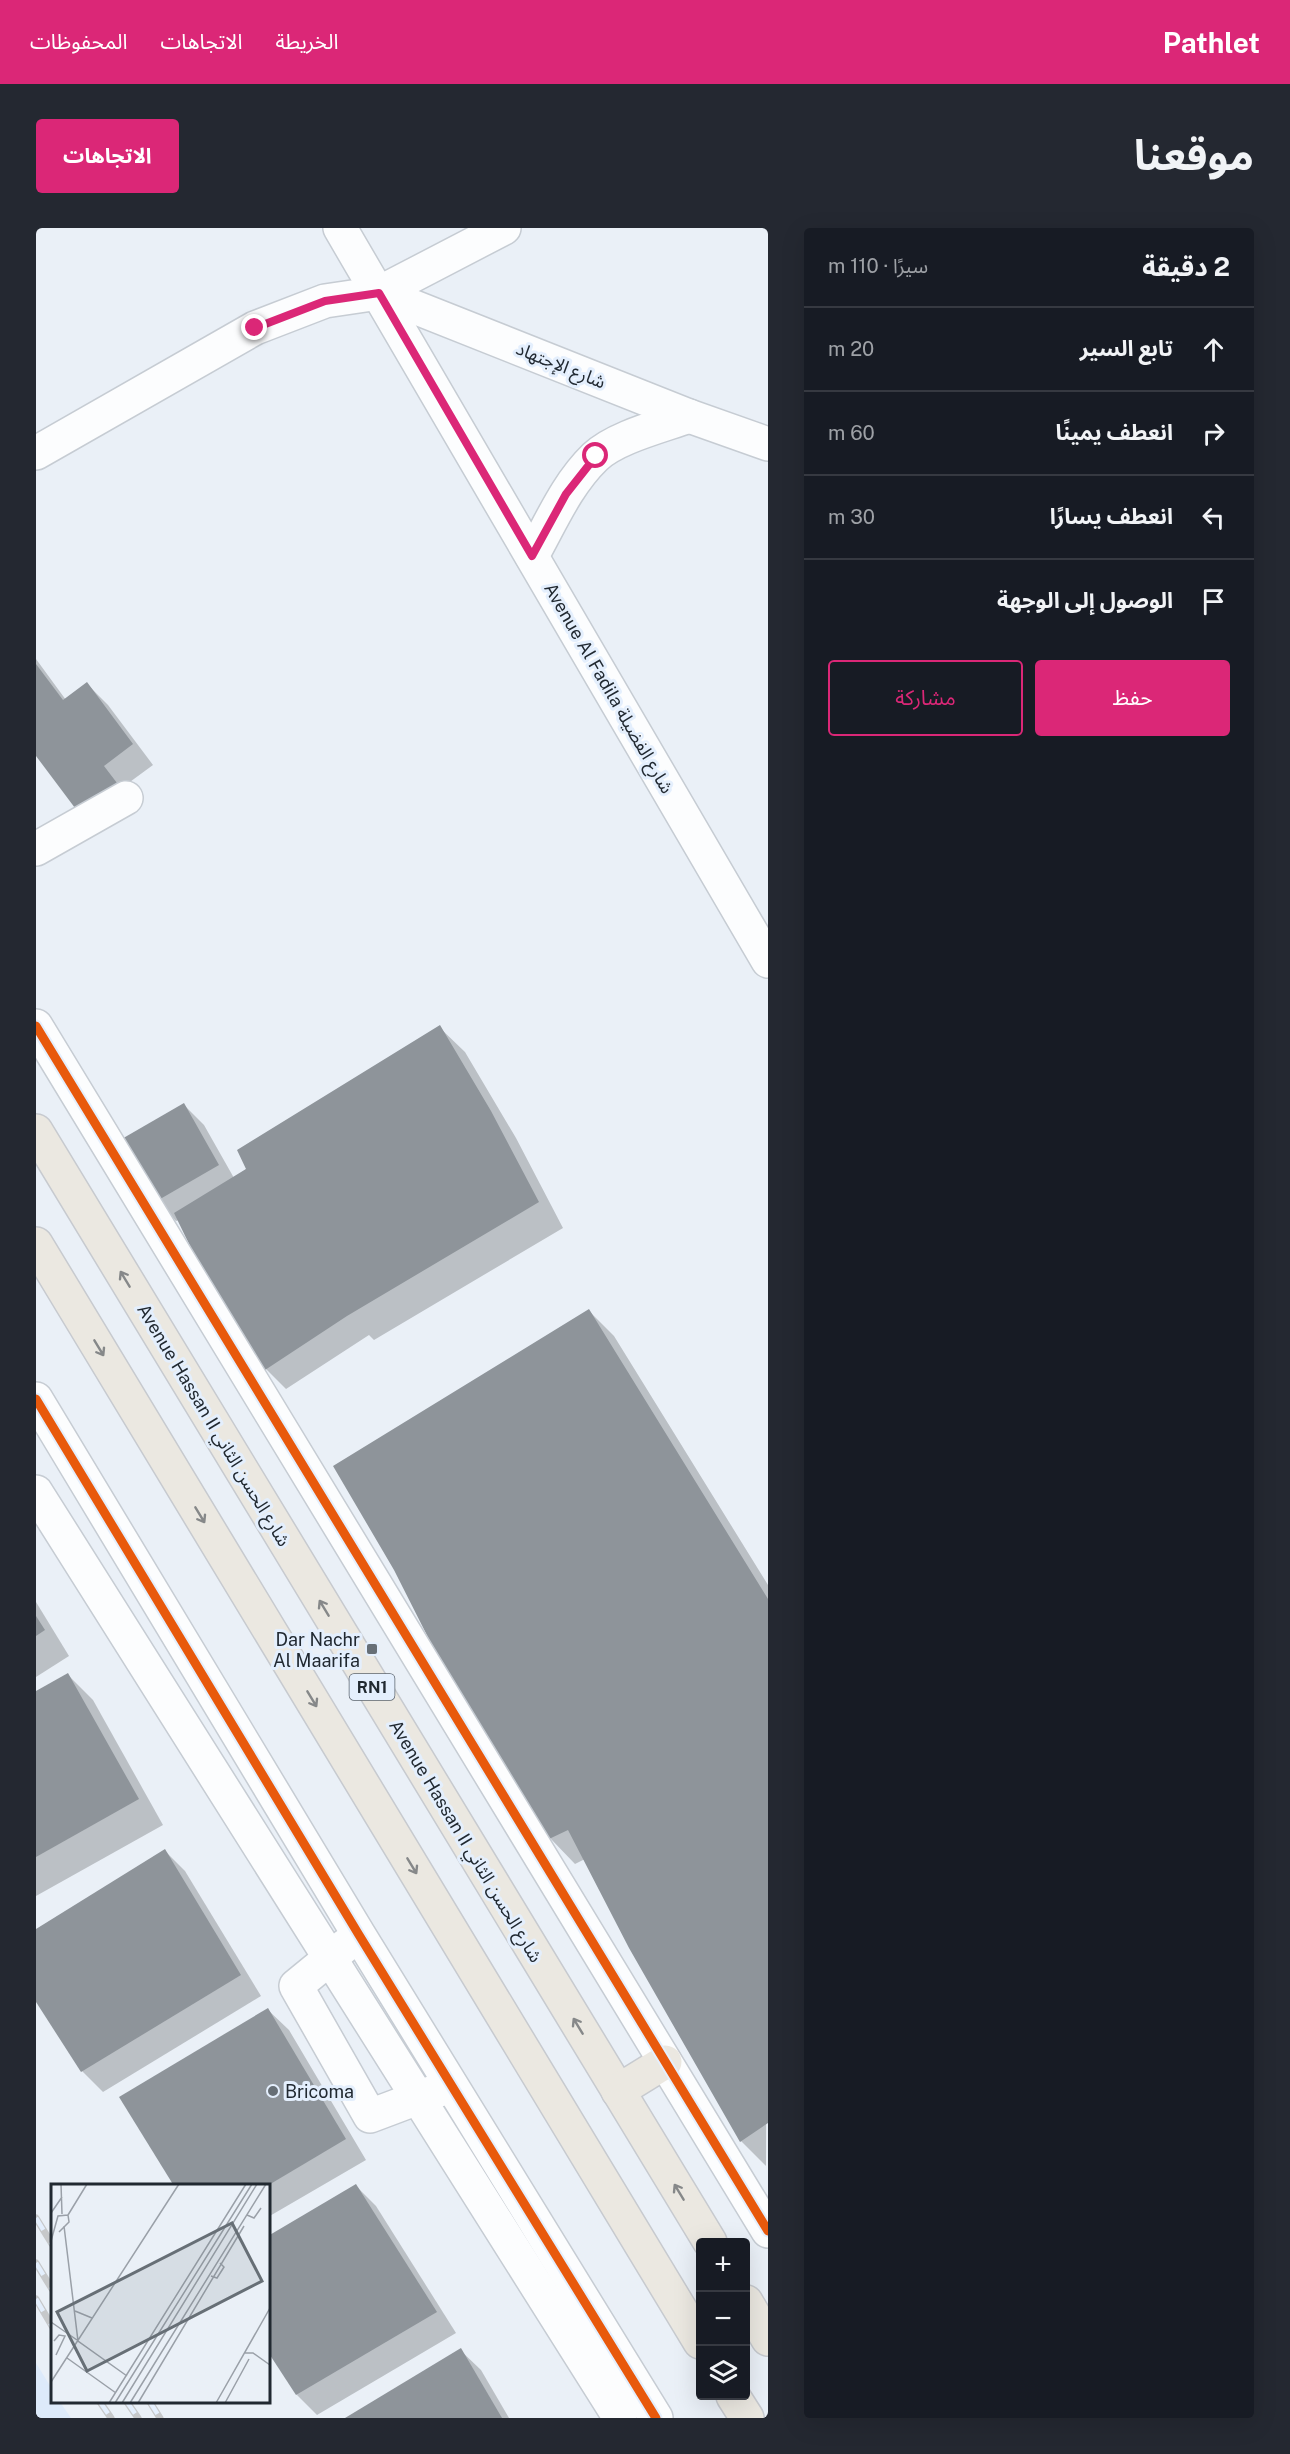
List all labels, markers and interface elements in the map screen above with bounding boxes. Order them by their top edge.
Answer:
text: Pathlet [1163,26,1260,59]
text: المحفوظات [30,29,127,54]
text: الاتجاهات [160,29,242,54]
text: الخريطة [275,29,338,54]
button: الاتجاهات [36,119,179,193]
text: موقعنا [1134,130,1254,179]
text: 2 دقيقة [1142,251,1230,282]
text: سيرًا · 110 m [828,254,928,278]
route end [241,314,267,340]
icon: ahead [1197,333,1230,366]
text: تابع السير [1080,335,1173,361]
text: 20 m [828,337,874,361]
street label: شارع الإجتهاد [512,338,609,396]
icon: right [1197,417,1230,450]
text: انعطف يمينًا [1056,419,1173,445]
text: 60 m [828,421,875,445]
route start [582,442,608,468]
icon: left [1197,501,1230,534]
text: انعطف يسارًا [1050,503,1173,529]
text: 30 m [828,505,875,529]
street label: Avenue Al Fadila شارع الفضيلة [537,579,678,799]
icon: arrive [1197,585,1230,618]
text: الوصول إلى الوجهة [997,587,1173,613]
button: مشاركة [828,660,1023,736]
button: حفظ [1035,660,1230,736]
one-way arrow [119,1271,131,1288]
street label: Avenue Hassan II شارع الحسن الثاني [130,1300,295,1552]
one-way arrow [93,1339,105,1356]
one-way arrow [194,1506,206,1523]
one-way arrow [318,1600,330,1617]
place label: Dar Nachr Al Maarifa [273,1629,360,1671]
marker: Dar Nachr Al Maarifa [365,1642,379,1656]
road number: RN1 [350,1674,394,1700]
one-way arrow [306,1690,318,1707]
street label: Avenue Hassan II شارع الحسن الثاني [382,1716,547,1968]
one-way arrow [407,1857,419,1874]
one-way arrow [572,2018,584,2035]
place label: Bricoma [285,2081,354,2102]
marker: Bricoma [266,2084,280,2098]
inset map [51,2184,270,2403]
one-way arrow [673,2184,685,2201]
map controls [696,2238,750,2400]
button: + [696,2238,750,2292]
button: − [696,2292,750,2346]
button: layers [696,2346,750,2400]

